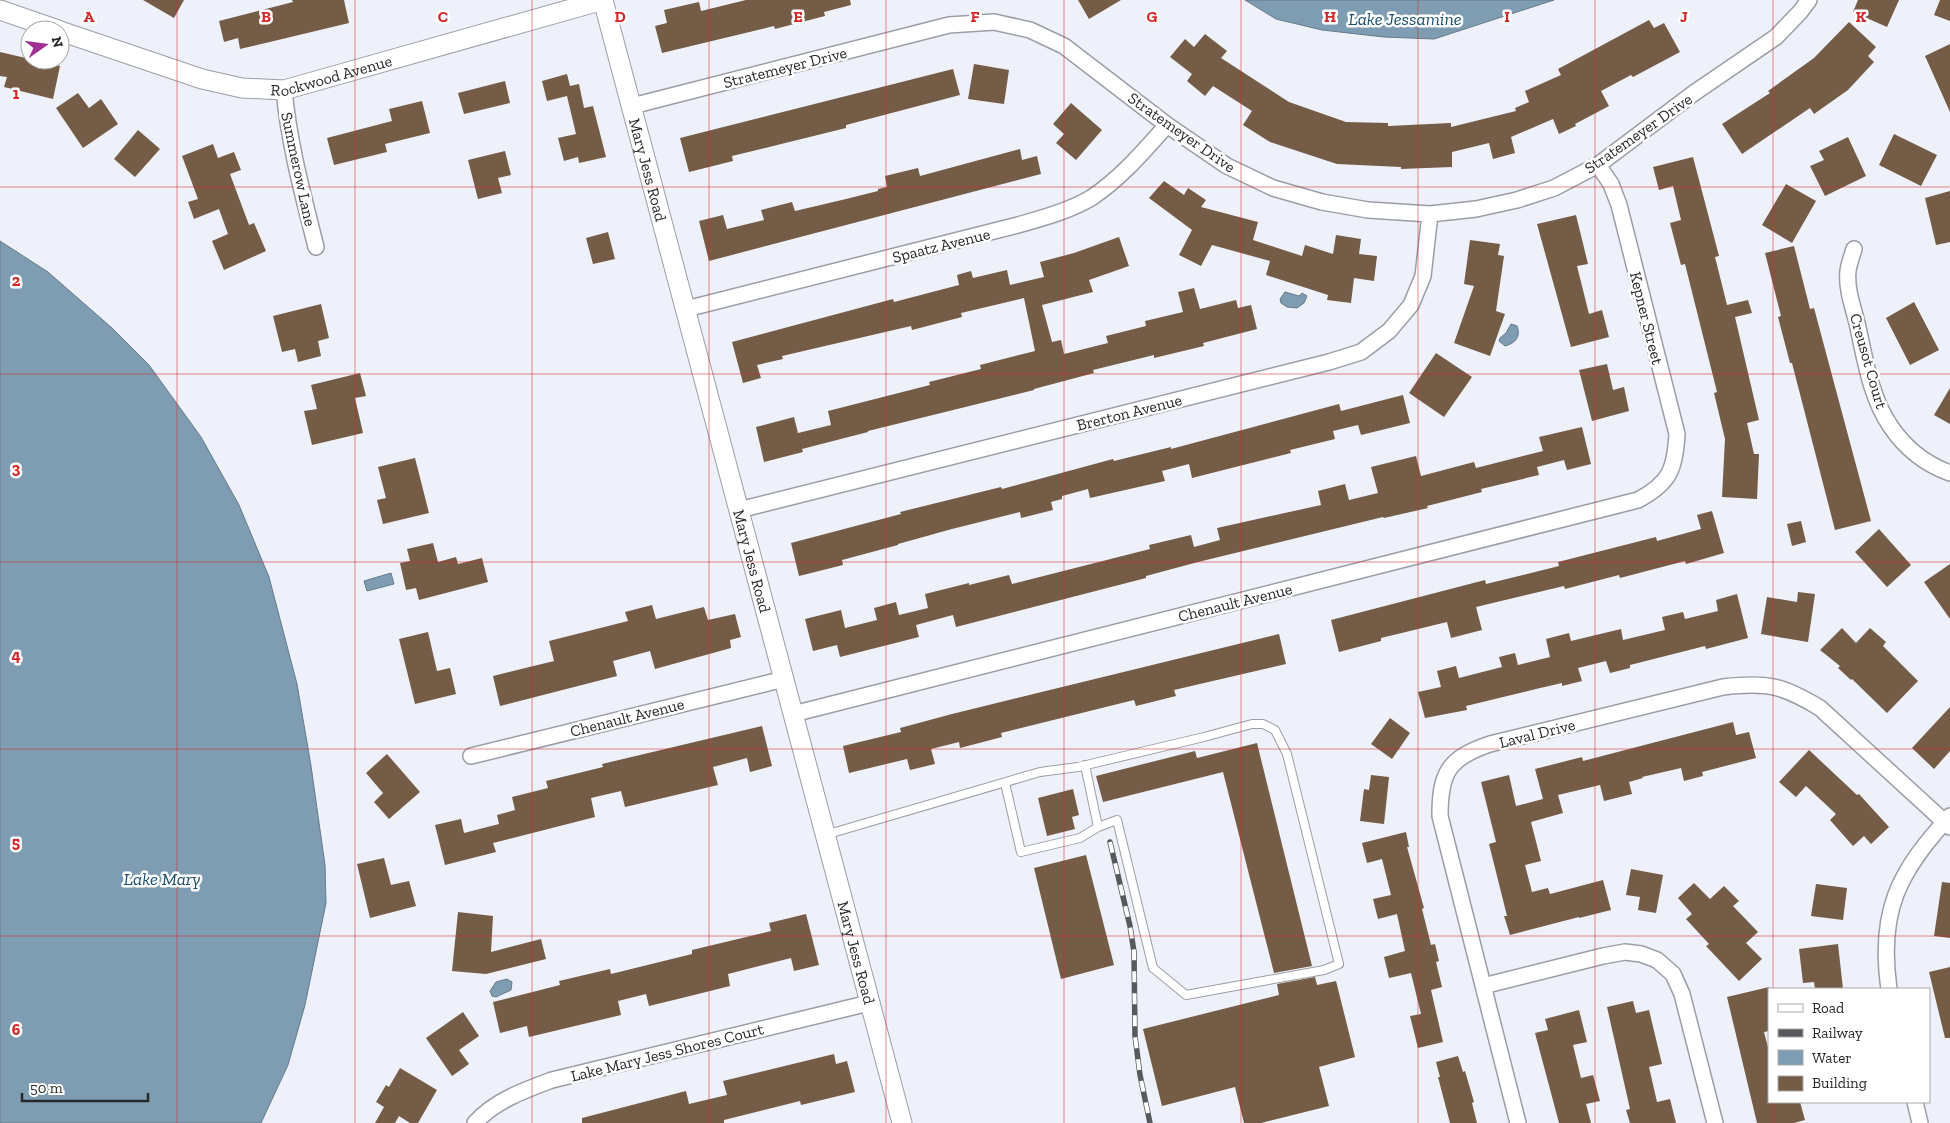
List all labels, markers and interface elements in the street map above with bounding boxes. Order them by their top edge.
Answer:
text: A [84,7,95,26]
text: B [261,7,271,26]
text: C [438,7,448,26]
text: D [614,7,626,26]
text: E [793,7,803,26]
text: F [970,7,980,26]
text: G [1147,7,1158,26]
text: H [1324,7,1336,26]
text: I [1504,7,1510,26]
text: J [1680,7,1688,26]
text: K [1856,7,1867,26]
water label: Lake Jessamine [1348,8,1462,30]
north arrow [20,20,70,70]
text: N [48,35,67,50]
street label: Stratemeyer Drive [721,43,849,92]
street label: Rockwood Avenue [270,51,394,101]
text: 1 [13,84,20,103]
street label: Stratemeyer Drive [1124,88,1239,177]
street label: Stratemeyer Drive [1581,89,1696,178]
street label: Summerow Lane [277,110,320,228]
street label: Mary Jess Road [625,116,671,224]
street label: Spaatz Avenue [890,224,992,267]
street label: Kepner Street [1626,270,1667,367]
text: 2 [12,271,21,290]
street label: Creusot Court [1846,311,1891,411]
street label: Brerton Avenue [1075,390,1184,435]
text: 3 [12,459,21,478]
street label: Mary Jess Road [729,507,775,615]
street label: Chenault Avenue [1176,579,1294,626]
text: 4 [11,646,21,665]
street label: Chenault Avenue [568,694,686,741]
street label: Laval Drive [1497,715,1577,752]
text: 5 [12,833,20,852]
water label: Lake Mary [124,868,200,890]
street label: Mary Jess Road [833,899,879,1006]
legend [1768,988,1930,1103]
text: Road [1812,999,1845,1017]
street label: Lake Mary Jess Shores Court [569,1019,766,1086]
text: 6 [12,1020,21,1039]
text: Railway [1812,1024,1863,1042]
text: Water [1812,1049,1852,1067]
scale bar [22,1070,149,1102]
text: Building [1812,1074,1867,1092]
text: 50 m [30,1079,63,1097]

